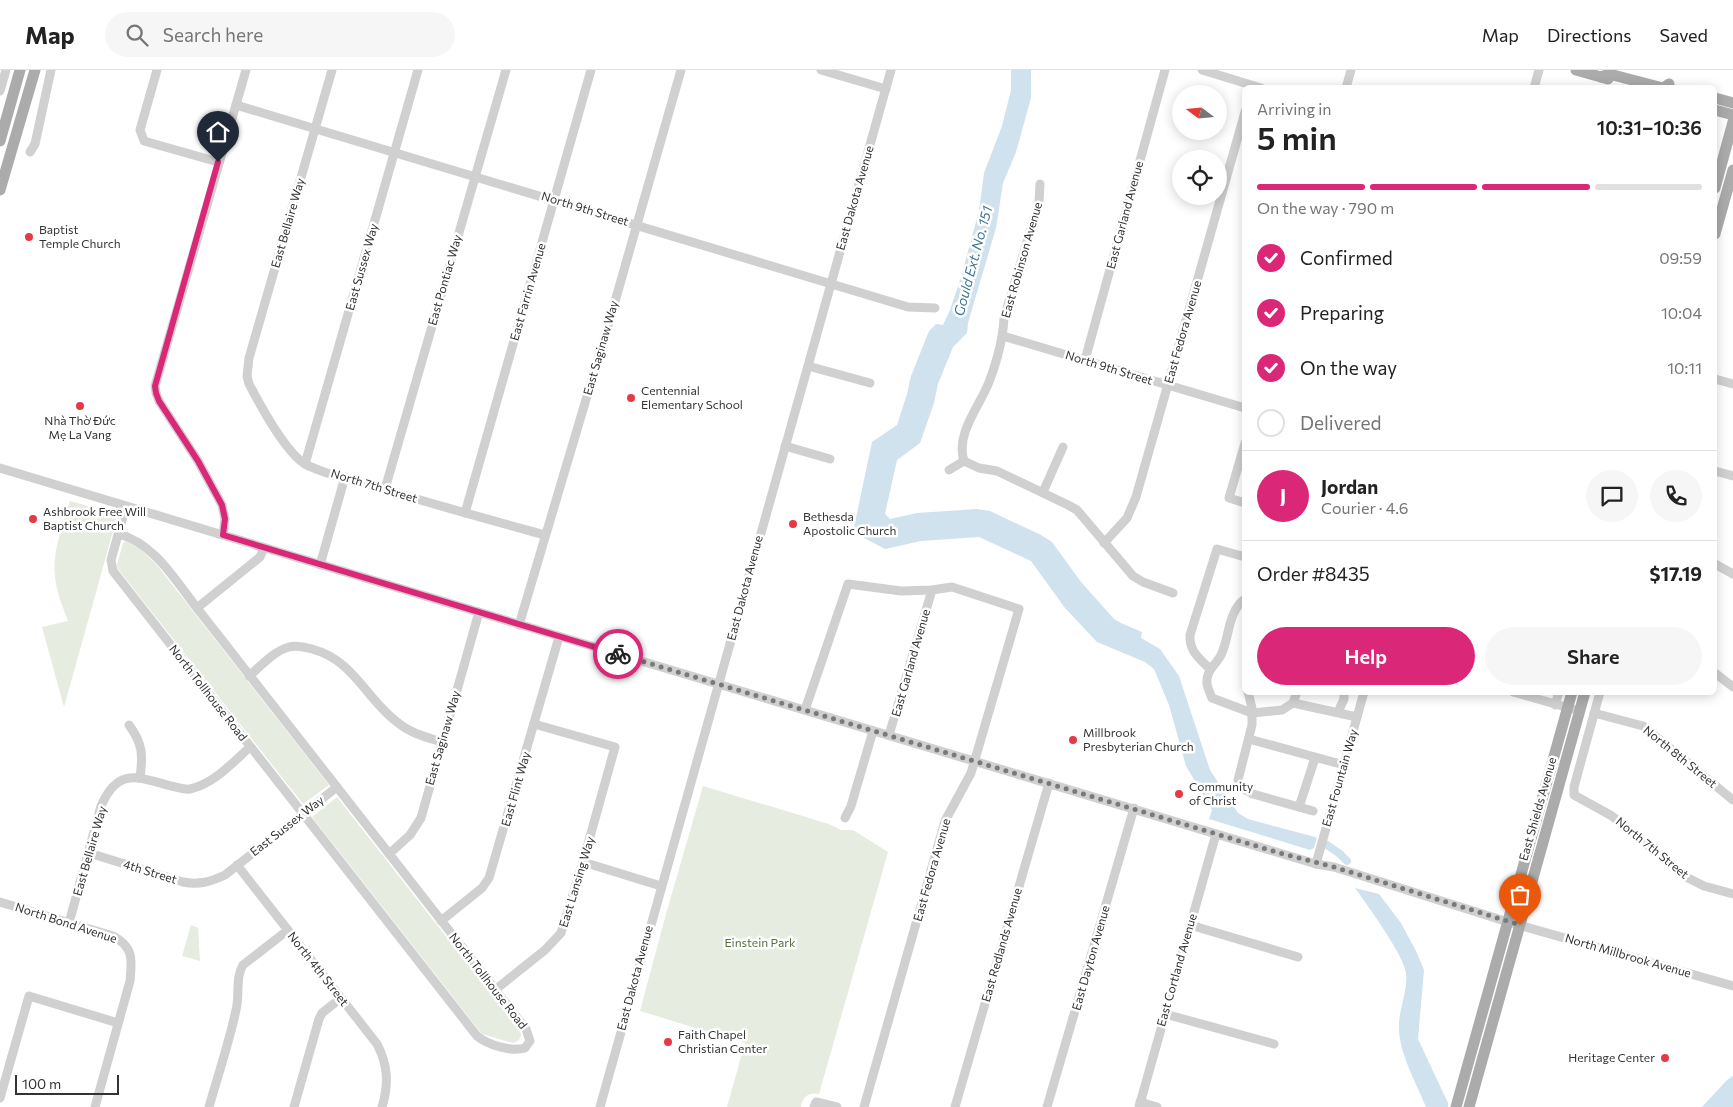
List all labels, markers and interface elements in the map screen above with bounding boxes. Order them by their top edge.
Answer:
search box [105,12,455,57]
text: Map [25,20,75,49]
icon: search [123,21,151,49]
text: Search here [163,23,263,46]
text: Map [1482,24,1519,46]
text: Directions [1547,24,1631,46]
text: Saved [1659,24,1708,46]
north arrow [1172,85,1228,140]
map controls [1172,85,1227,205]
text: Arriving in [1257,99,1331,118]
pin [197,111,239,162]
text: 10:31–10:36 [1597,116,1702,139]
text: 5 min [1257,117,1337,157]
icon: home [204,118,232,146]
street label: East Dakota Avenue [832,144,876,252]
button: locate [1172,150,1227,205]
street label: East Garland Avenue [1103,159,1145,270]
street label: East Bellaire Way [268,176,307,269]
street label: North 9th Street [540,188,631,228]
text: On the way · 790 m [1257,198,1394,217]
street label: East Robinson Avenue [998,200,1044,319]
water label: Gould Ext. No. 151 [950,204,995,318]
place label: Baptist Temple Church [39,222,121,250]
street label: East Sussex Way [342,222,380,312]
marker: Baptist Temple Church [23,231,35,243]
street label: East Pontiac Way [424,233,464,327]
street label: East Farrin Avenue [506,241,548,342]
icon: check [1257,244,1285,272]
text: Confirmed [1300,246,1393,269]
text: 09:59 [1659,248,1702,267]
street label: East Fedora Avenue [1161,279,1203,385]
street label: East Saginaw Way [580,299,620,397]
icon: check [1257,299,1285,327]
text: Preparing [1300,301,1384,324]
text: 10:04 [1661,303,1702,322]
street label: North 9th Street [1064,347,1155,387]
icon: check [1257,354,1285,382]
text: On the way [1300,356,1397,379]
text: 10:11 [1667,358,1702,377]
place label: Centennial Elementary School [641,383,743,411]
marker: Centennial Elementary School [625,392,637,404]
marker: Nhà Thờ Đức Mẹ La Vang [74,400,86,412]
text: Delivered [1300,411,1381,434]
place label: Nhà Thờ Đức Mẹ La Vang [44,413,116,441]
street label: North 7th Street [329,465,419,505]
button: chat [1586,470,1638,522]
button: phone [1650,470,1702,522]
text: Jordan [1321,475,1378,498]
text: J [1280,484,1286,507]
text: Courier · 4.6 [1321,498,1408,517]
place label: Ashbrook Free Will Baptist Church [43,504,146,532]
place label: Bethesda Apostolic Church [803,509,896,537]
marker: Ashbrook Free Will Baptist Church [27,513,39,525]
marker: Bethesda Apostolic Church [787,518,799,530]
street label: East Dakota Avenue [723,534,765,642]
text: Order #8435 [1257,562,1370,585]
text: $17.19 [1650,562,1702,585]
street label: East Garland Avenue [888,607,932,718]
button: Help [1257,627,1475,685]
button: Share [1485,627,1702,685]
courier [593,629,643,679]
icon: bike [604,640,632,668]
street label: North Tollhouse Road [167,642,251,743]
street label: East Saginaw Way [422,689,462,787]
street label: North 8th Street [1641,722,1720,790]
place label: Millbrook Presbyterian Church [1083,725,1194,753]
street label: East Fountain Way [1318,727,1360,828]
marker: Millbrook Presbyterian Church [1067,734,1079,746]
street label: East Flint Way [498,750,532,828]
street label: East Shields Avenue [1516,755,1559,862]
place label: Community of Christ [1189,779,1253,807]
marker: Community of Christ [1173,788,1185,800]
street label: East Sussex Way [247,792,326,858]
street label: East Bellaire Way [70,804,109,897]
street label: North 7th Street [1613,814,1692,881]
street label: East Fedora Avenue [910,817,952,923]
street label: East Lansing Way [556,835,597,929]
street label: 4th Street [122,856,179,886]
pin [1499,874,1541,925]
icon: bag [1506,881,1534,909]
street label: East Redlands Avenue [978,886,1024,1003]
street label: North Bond Avenue [14,899,119,945]
street label: East Dayton Avenue [1068,904,1112,1012]
street label: East Cortland Avenue [1153,912,1199,1028]
street label: East Dakota Avenue [613,924,655,1032]
street label: North 4th Street [285,928,352,1008]
street label: North Tollhouse Road [447,930,531,1031]
street label: North Millbrook Avenue [1564,930,1693,980]
park label: Einstein Park [724,935,796,949]
place label: Faith Chapel Christian Center [678,1027,767,1055]
marker: Faith Chapel Christian Center [662,1036,674,1048]
place label: Heritage Center [1568,1050,1655,1064]
marker: Heritage Center [1659,1052,1671,1064]
scale bar [15,1072,119,1095]
text: 100 m [22,1075,61,1092]

